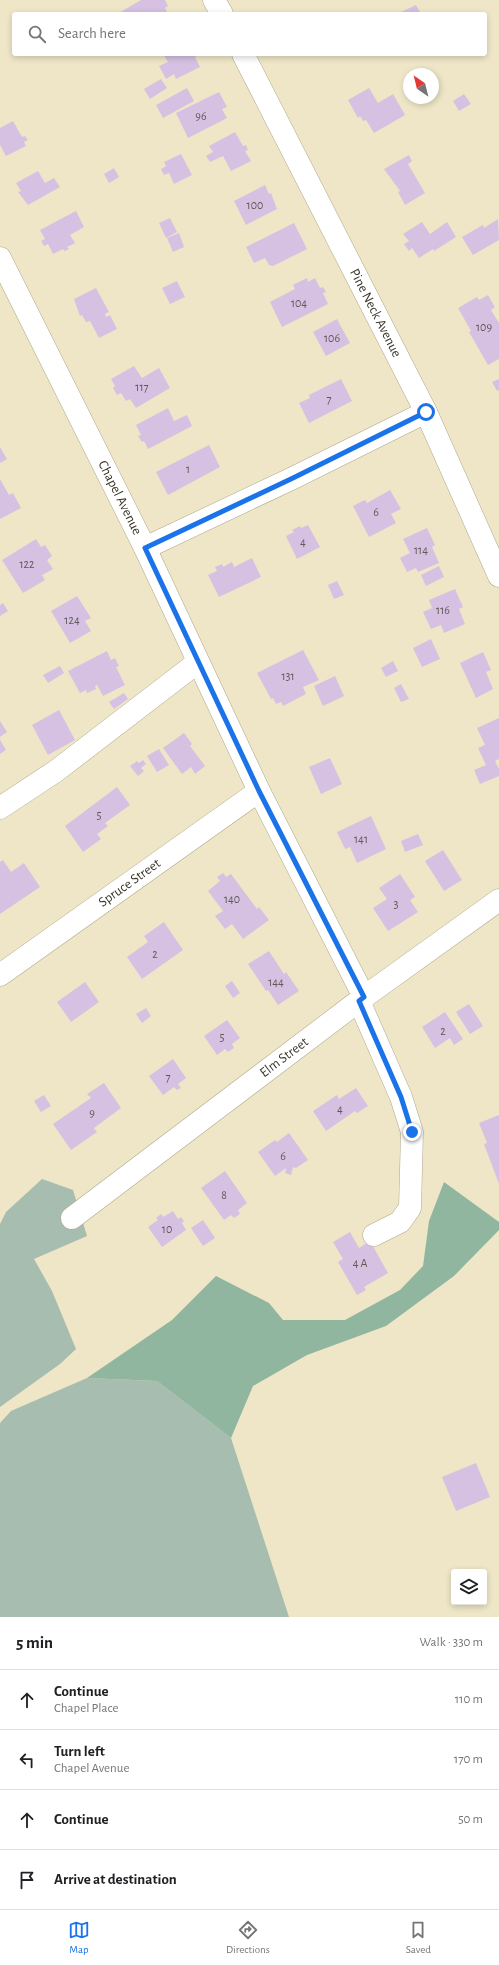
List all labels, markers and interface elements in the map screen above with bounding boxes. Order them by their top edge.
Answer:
search box [12,12,487,56]
icon: search [26,23,48,45]
text: Search here [58,26,126,41]
north arrow [403,68,439,104]
house number: 96 [195,110,207,122]
house number: 100 [247,199,263,211]
street label: Pine Neck Avenue [347,267,404,360]
house number: 104 [291,297,307,309]
house number: 109 [476,321,492,333]
house number: 106 [324,332,340,344]
house number: 117 [135,381,149,393]
house number: 7 [326,393,332,405]
route start [417,403,435,421]
street label: Chapel Avenue [95,458,144,537]
house number: 1 [186,463,190,475]
house number: 6 [373,506,379,518]
house number: 4 [300,536,306,548]
house number: 114 [414,544,428,556]
house number: 122 [19,558,35,570]
house number: 116 [436,604,450,616]
house number: 124 [64,614,80,626]
house number: 131 [281,670,295,682]
house number: 5 [96,809,102,821]
house number: 141 [354,833,368,845]
street label: Spruce Street [96,856,164,910]
house number: 140 [224,893,240,905]
house number: 3 [394,898,399,910]
house number: 2 [152,948,158,960]
house number: 144 [268,976,284,988]
house number: 2 [440,1025,446,1037]
house number: 5 [219,1031,225,1043]
street label: Elm Street [257,1034,311,1080]
house number: 7 [165,1071,171,1083]
house number: 4 [337,1103,343,1115]
house number: 9 [89,1107,95,1119]
route end [403,1123,421,1141]
house number: 6 [280,1150,286,1162]
house number: 8 [221,1189,227,1201]
house number: 10 [162,1223,172,1235]
house number: 4 A [353,1257,367,1269]
map controls [451,1569,487,1605]
button: layers [451,1569,487,1605]
text: 5 min [16,1634,53,1651]
text: Walk · 330 m [420,1636,483,1649]
text: Continue [54,1684,109,1699]
icon: ahead [16,1689,38,1711]
text: 110 m [455,1693,483,1706]
text: Chapel Place [54,1702,118,1715]
text: Turn left [54,1744,105,1759]
icon: left [16,1749,38,1771]
text: 170 m [454,1753,483,1766]
text: Chapel Avenue [54,1762,129,1775]
icon: ahead [16,1809,38,1831]
text: Continue [54,1812,109,1827]
text: 50 m [458,1813,483,1826]
icon: arrive [16,1869,38,1891]
text: Arrive at destination [54,1872,177,1887]
tab: Map [68,1919,90,1956]
tab: Directions [226,1919,270,1956]
tab: Saved [406,1919,431,1956]

